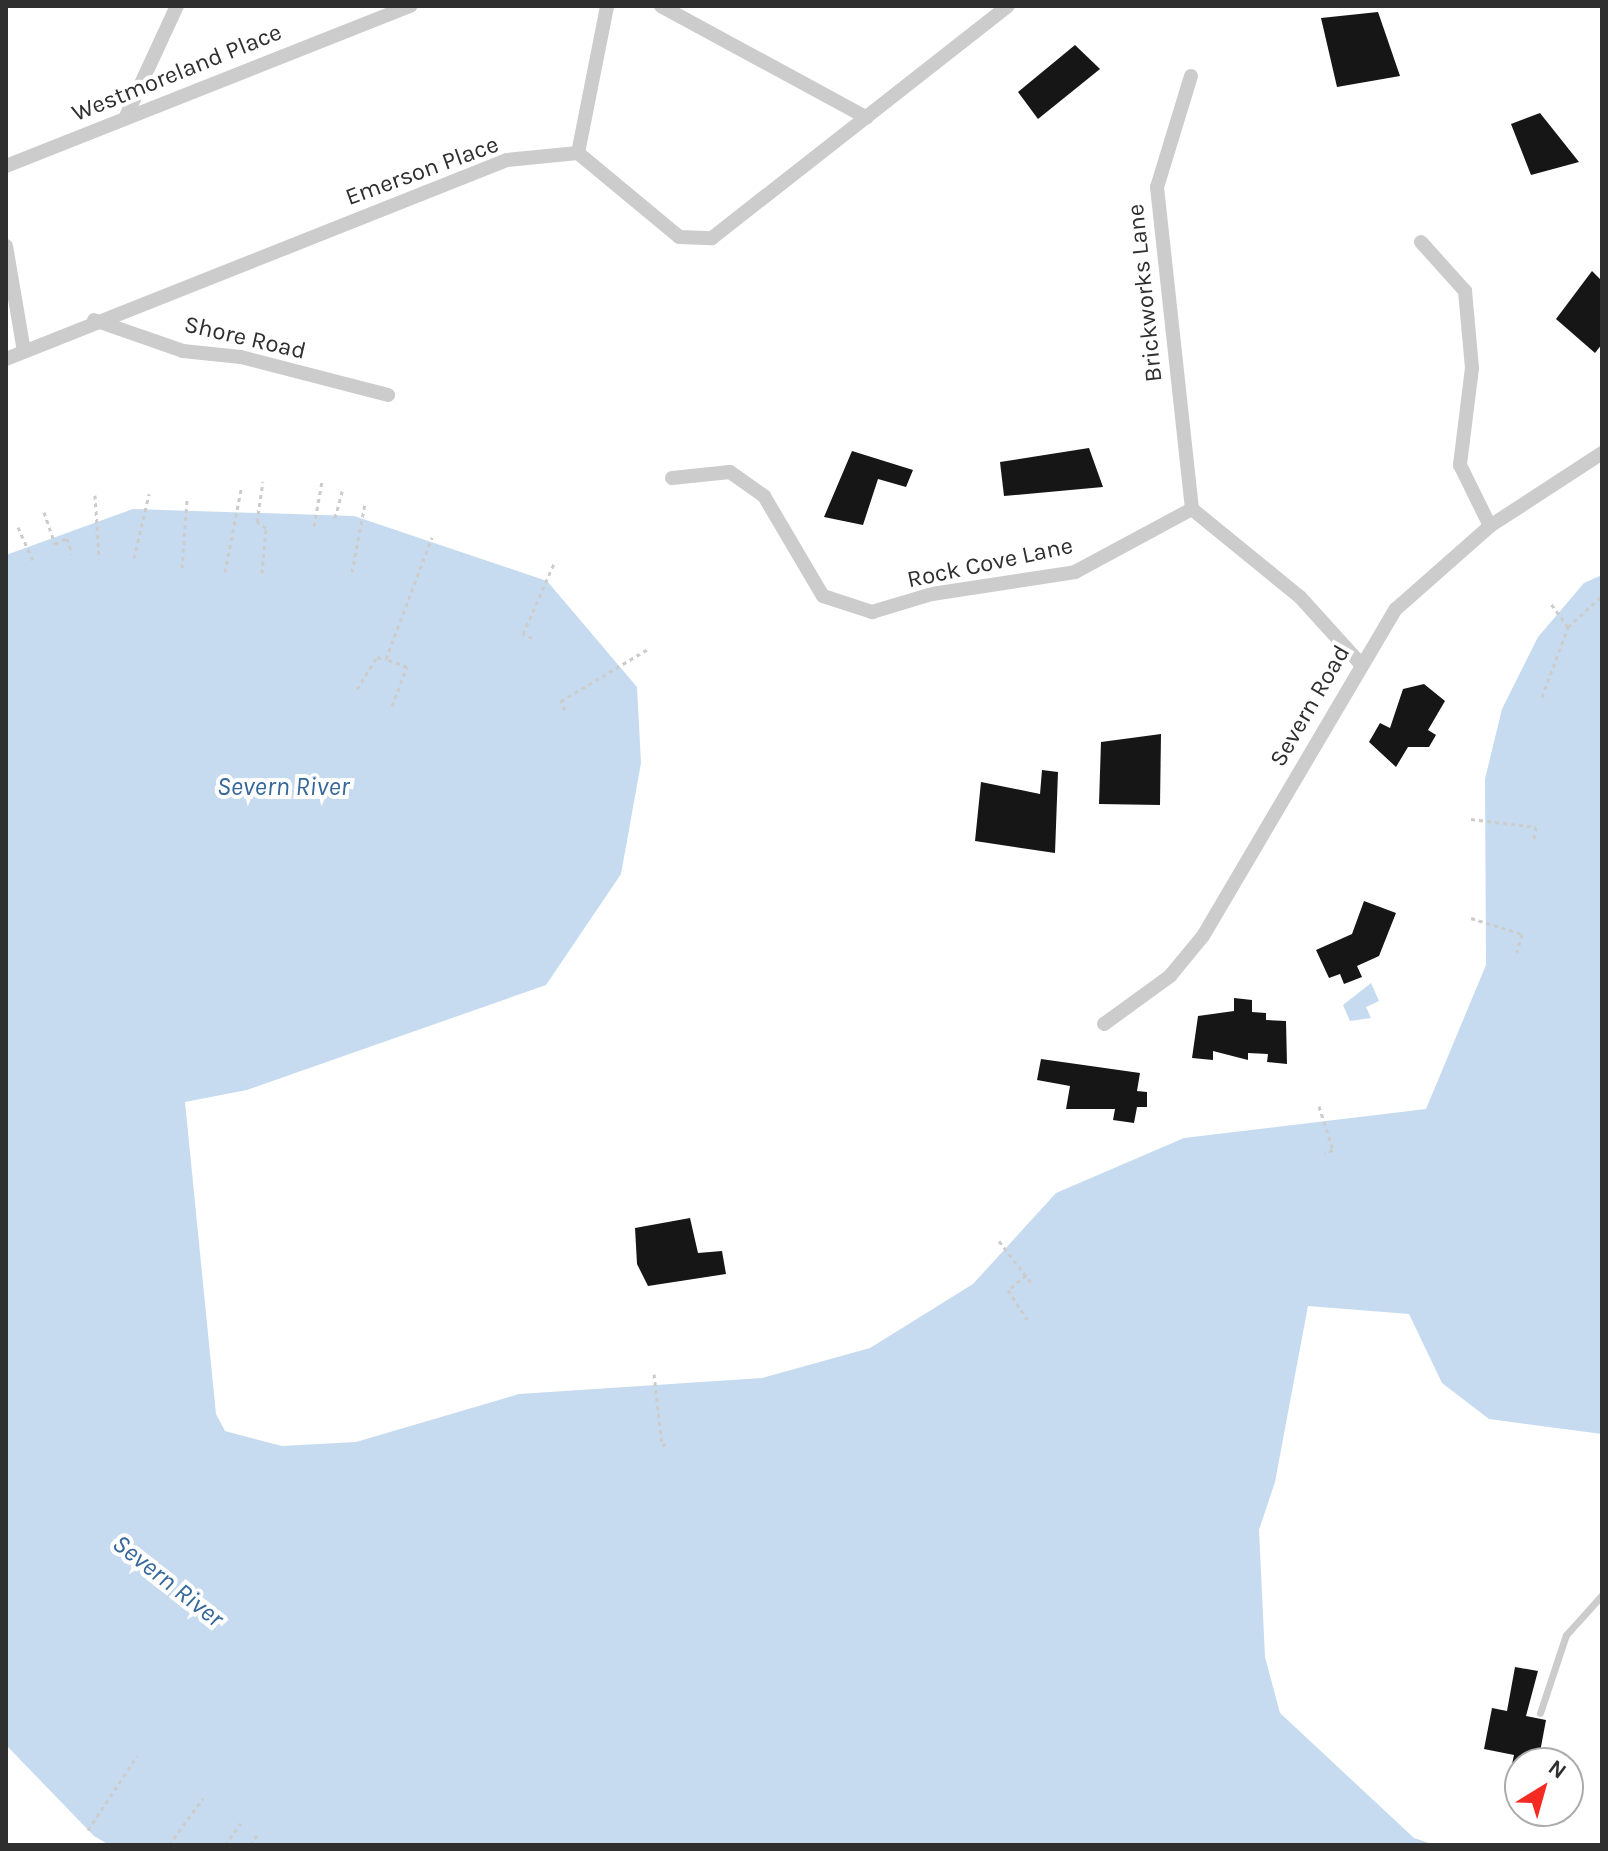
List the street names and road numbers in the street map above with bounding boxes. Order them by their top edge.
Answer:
street label: Westmoreland Place [68,18,286,128]
street label: Emerson Place [342,130,502,212]
street label: Brickworks Lane [1121,203,1169,383]
street label: Shore Road [181,310,309,366]
street label: Rock Cove Lane [905,531,1075,595]
street label: Severn Road [1264,640,1356,772]

